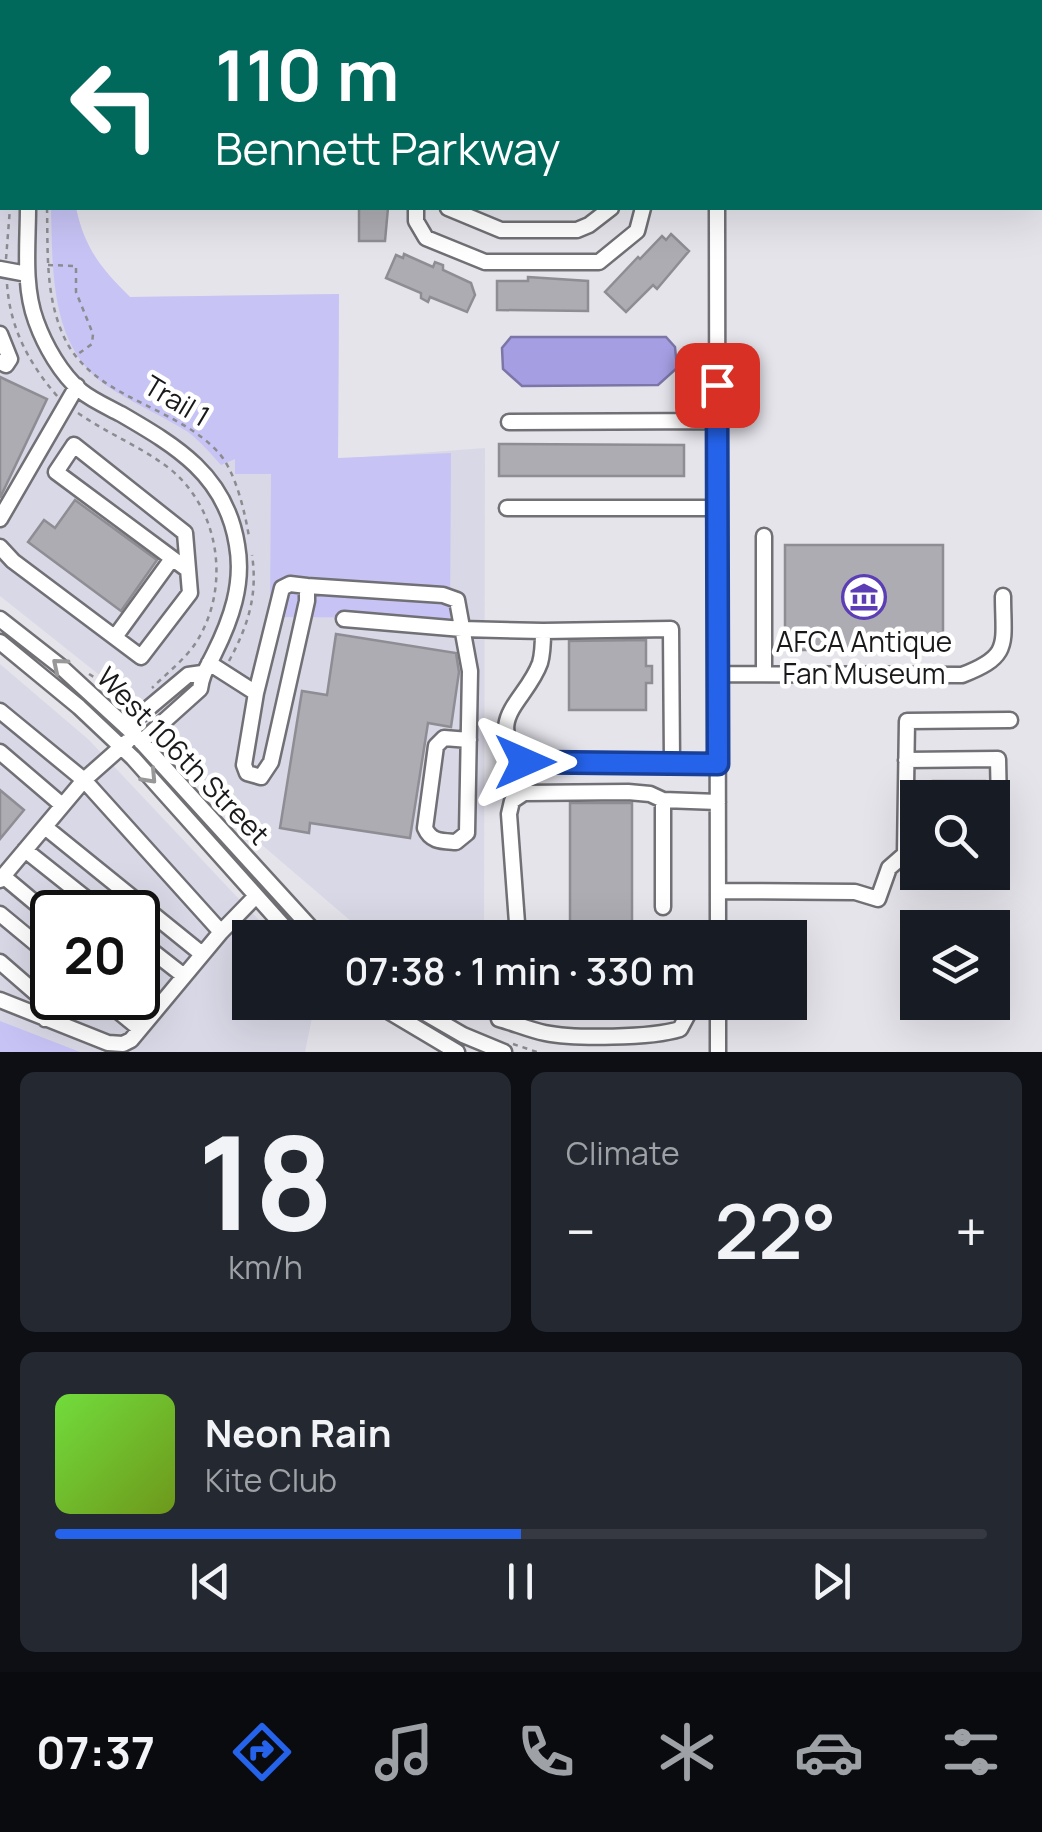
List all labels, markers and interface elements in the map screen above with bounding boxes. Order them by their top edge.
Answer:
text: 110 m [215,26,399,122]
icon: left [50,40,180,170]
text: Bennett Parkway [215,117,560,179]
pin [675,343,760,428]
icon: arrive [690,358,745,413]
street label: Trail 1 [138,366,217,434]
museum icon: AFCA Antique Fan Museum [841,574,887,620]
place label: AFCA Antique Fan Museum [776,622,952,692]
street label: West 106th Street [89,658,278,852]
one-way arrow [52,659,71,677]
position arrow [473,710,577,814]
one-way arrow [138,765,156,784]
map controls [900,780,1010,1020]
button: search [900,780,1010,890]
speed limit sign: 20 [30,890,160,1020]
button: layers [900,910,1010,1020]
text: 07:38 · 1 min · 330 m [344,944,695,996]
text: 18 [197,1091,334,1269]
text: Climate [566,1131,680,1175]
text: 22° [715,1179,836,1282]
text: − [566,1193,596,1269]
text: + [955,1193,987,1269]
text: km/h [228,1245,303,1289]
text: Neon Rain [205,1406,391,1458]
text: Kite Club [205,1458,337,1502]
icon: previous [183,1554,238,1609]
icon: pause [493,1554,548,1609]
icon: next [804,1554,859,1609]
icon: directions [227,1717,297,1787]
icon: music [369,1717,439,1787]
icon: phone [511,1717,581,1787]
icon: climate [652,1717,722,1787]
icon: car [794,1717,864,1787]
icon: filters [936,1717,1006,1787]
text: 07:37 [36,1721,155,1783]

